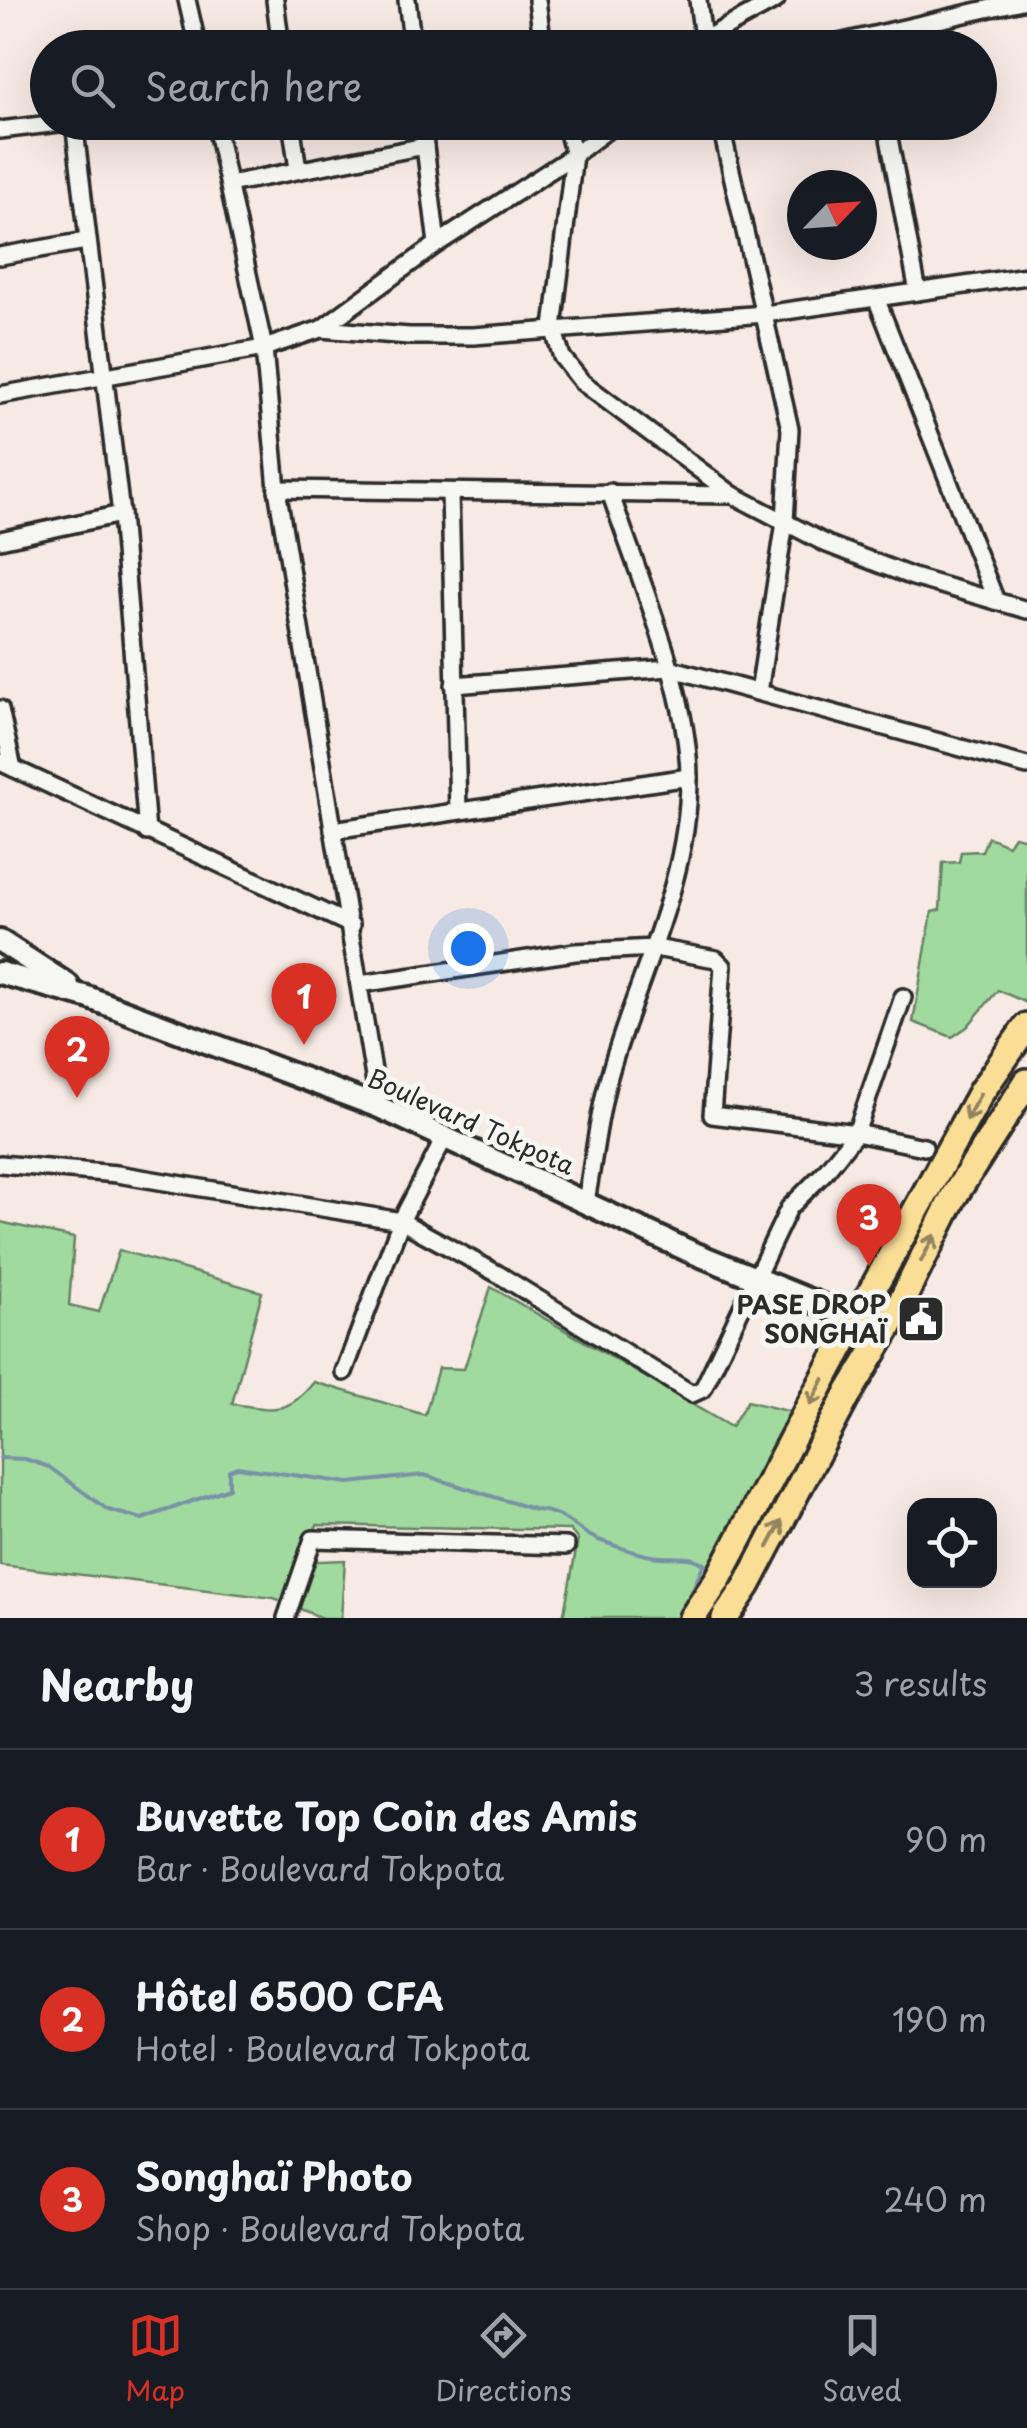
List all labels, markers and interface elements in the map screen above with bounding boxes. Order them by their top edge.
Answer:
search box [30,30,997,140]
text: Search here [145,57,362,114]
icon: search [65,58,120,113]
north arrow [787,170,877,260]
your location [443,923,494,974]
pin: 1 [272,962,336,1045]
pin: 2 [44,1016,110,1098]
street label: Boulevard Tokpota [362,1058,581,1184]
one-way arrow [962,1091,982,1121]
pin: 3 [836,1184,902,1266]
one-way arrow [919,1233,938,1263]
place label: PASE DROP SONGHAÏ [737,1285,888,1352]
public building icon: PASE DROP SONGHAÏ [895,1293,947,1345]
one-way arrow [807,1376,826,1406]
map controls [907,1498,997,1588]
button: locate [907,1498,997,1588]
one-way arrow [766,1520,785,1550]
text: Nearby [40,1652,194,1715]
text: 3 results [853,1659,987,1707]
text: Buvette Top Coin des Amis [135,1787,637,1844]
text: 1 [65,1815,80,1863]
text: 90 m [905,1815,987,1863]
text: Bar · Boulevard Tokpota [135,1844,504,1892]
text: Hôtel 6500 CFA [135,1967,444,2024]
text: 2 [61,1995,84,2043]
text: 190 m [892,1995,987,2043]
text: Hotel · Boulevard Tokpota [135,2024,530,2072]
text: Songhaï Photo [135,2147,412,2204]
text: 3 [62,2175,83,2223]
text: 240 m [884,2175,987,2223]
text: Shop · Boulevard Tokpota [135,2204,524,2252]
tab: Map [125,2308,185,2411]
tab: Directions [436,2308,572,2411]
tab: Saved [822,2308,902,2411]

